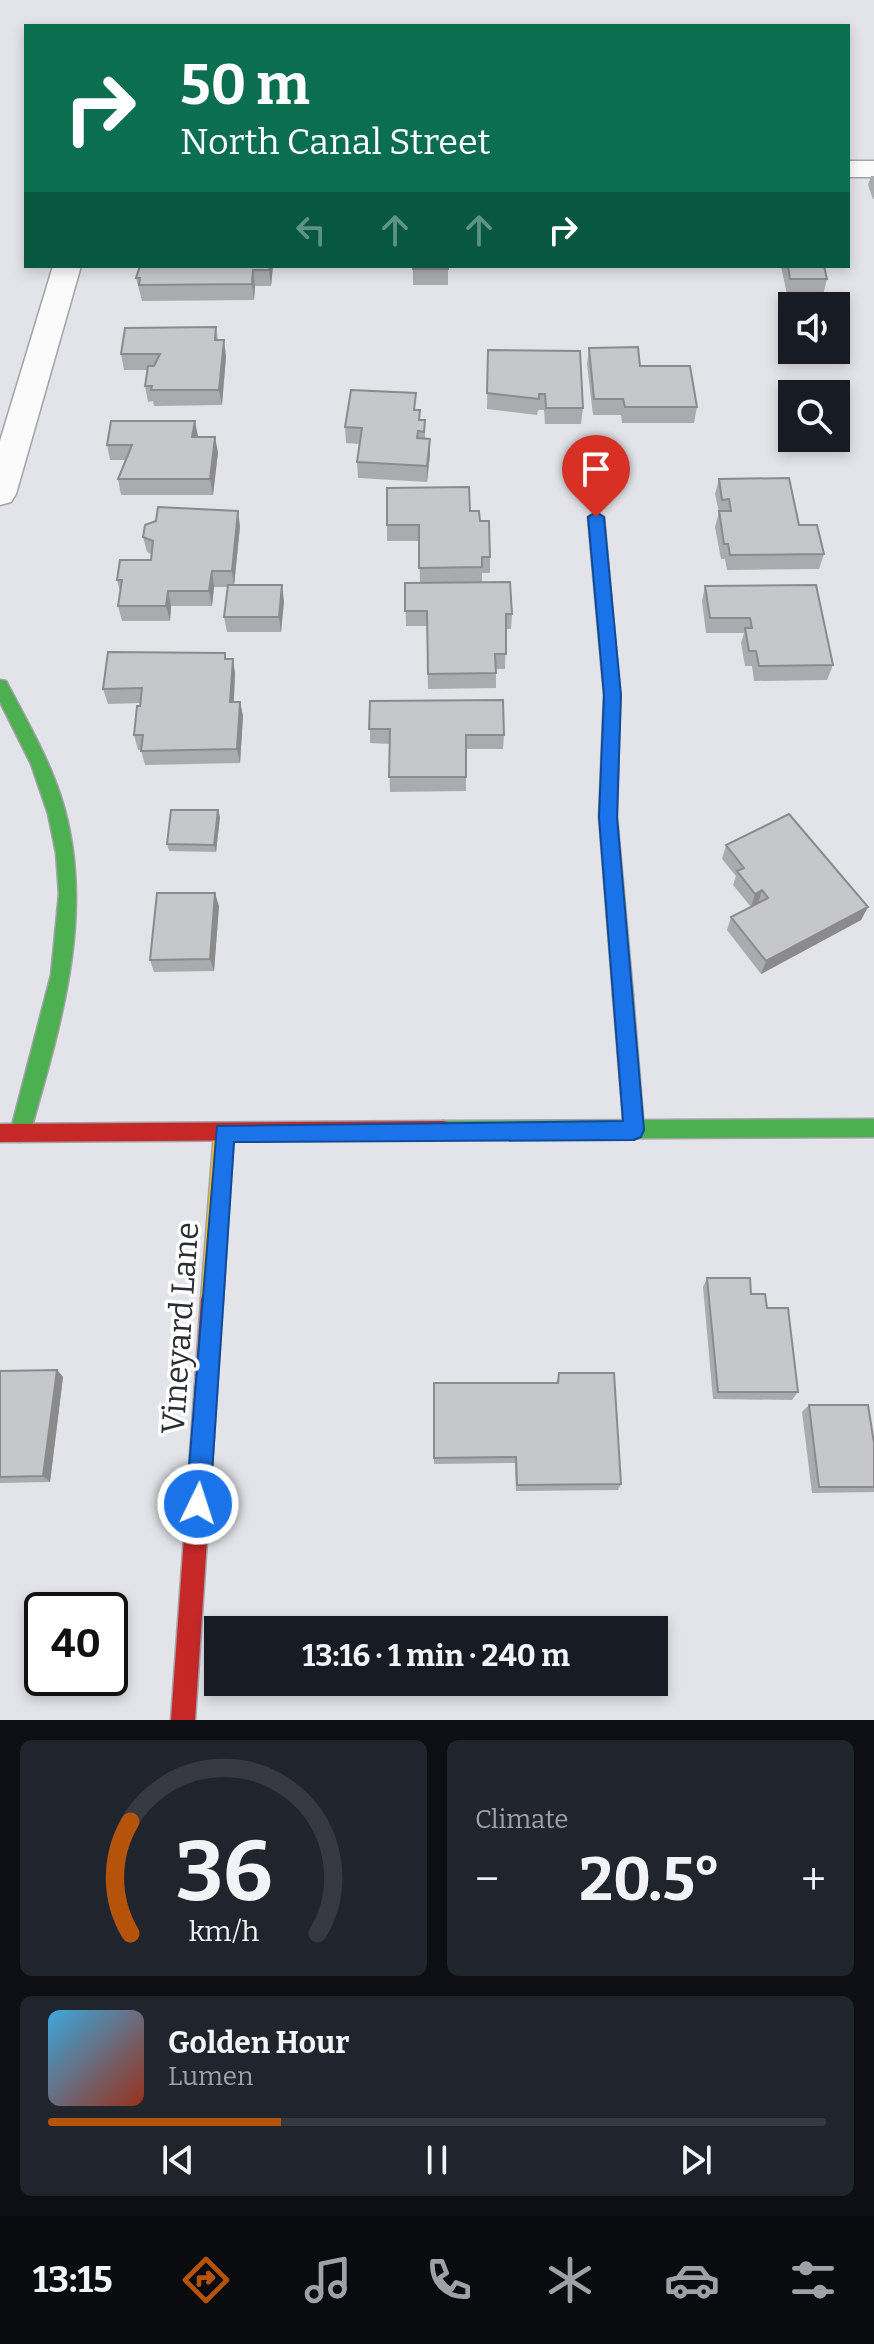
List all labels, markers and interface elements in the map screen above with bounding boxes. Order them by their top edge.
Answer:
text: 50 m [180,52,310,119]
icon: right [48,56,152,160]
text: North Canal Street [180,120,491,164]
icon: left [289,208,333,252]
icon: ahead [373,208,417,252]
icon: ahead [457,208,501,252]
icon: right [541,208,585,252]
map controls [778,292,850,452]
button: sound [778,292,850,364]
button: search [778,380,850,452]
pin [562,435,630,517]
icon: arrive [574,447,618,491]
street label: Vineyard Lane [154,1221,206,1435]
position arrow [156,1462,240,1546]
speed limit sign: 40 [24,1592,128,1696]
text: 13:16 · 1 min · 240 m [302,1638,570,1674]
text: Climate [475,1804,569,1835]
text: 36 [175,1822,272,1922]
text: 20.5° [579,1844,721,1916]
text: − [475,1853,499,1906]
text: + [801,1853,826,1906]
text: km/h [188,1914,259,1949]
text: Golden Hour [168,2025,349,2061]
text: Lumen [168,2061,254,2092]
icon: previous [156,2138,200,2182]
icon: pause [415,2138,459,2182]
icon: next [674,2138,718,2182]
icon: directions [178,2252,234,2308]
icon: music [300,2252,356,2308]
icon: phone [421,2252,477,2308]
icon: climate [542,2252,598,2308]
icon: car [664,2252,720,2308]
icon: filters [785,2252,841,2308]
text: 13:15 [33,2258,113,2302]

